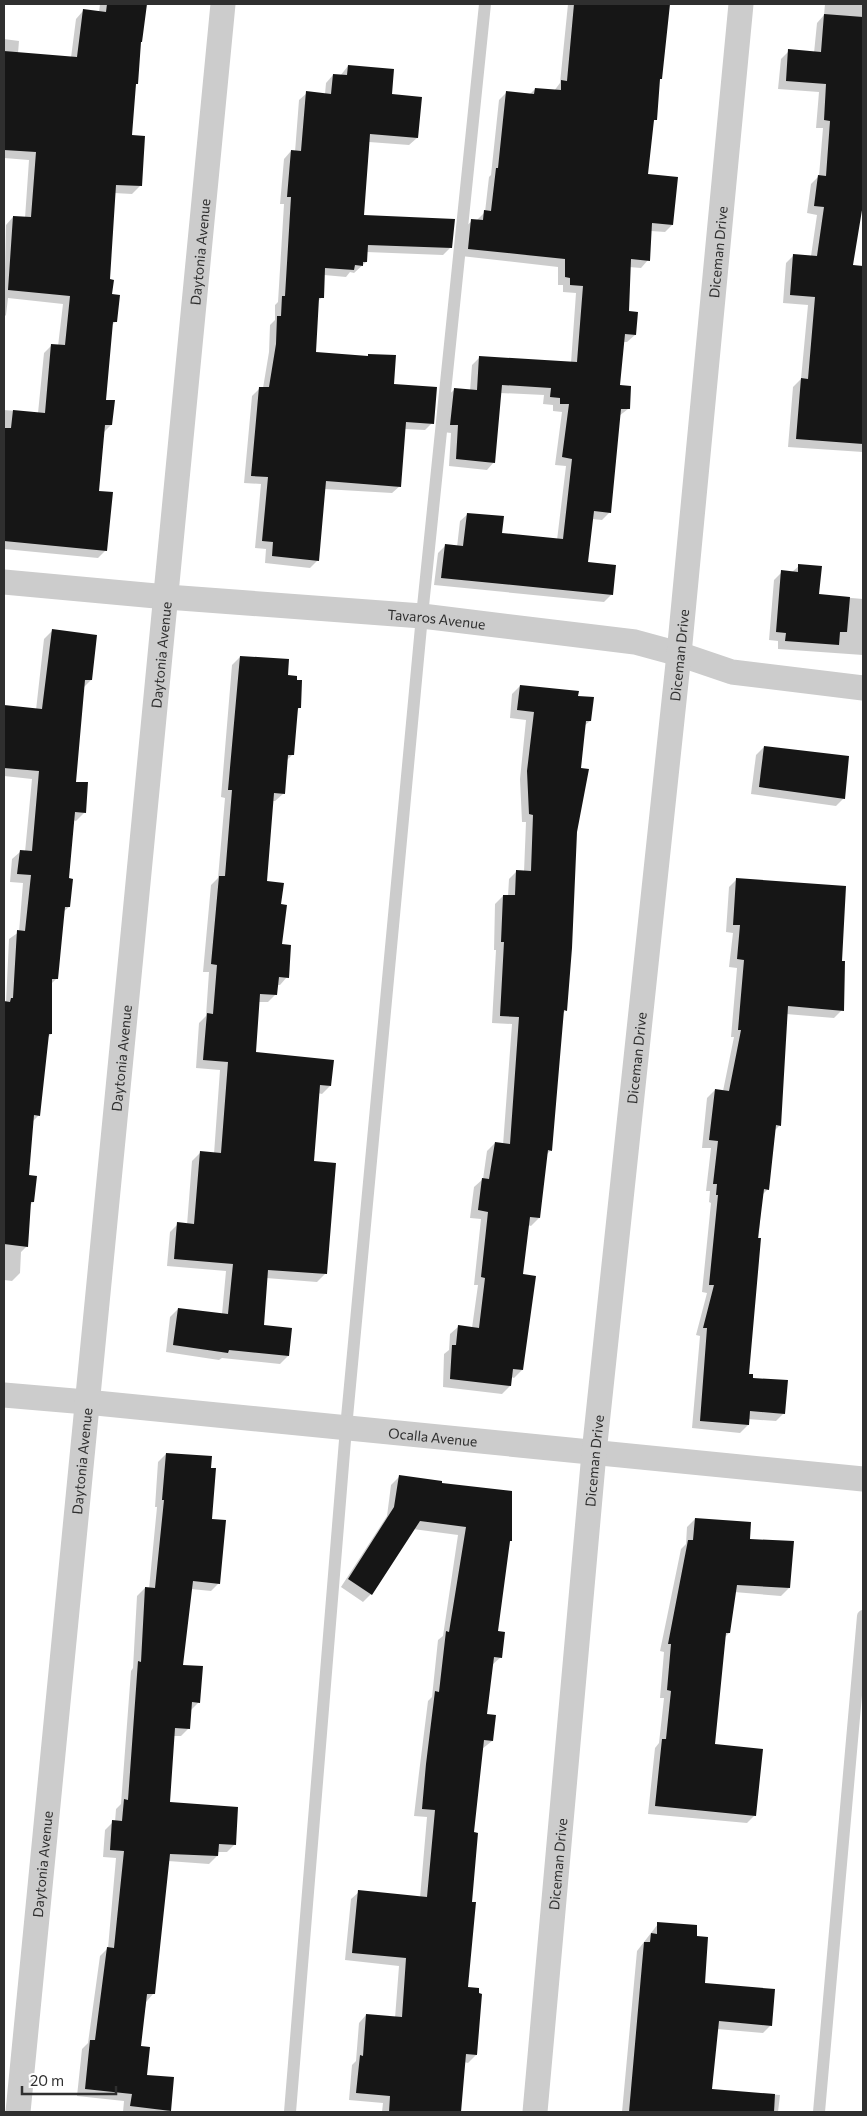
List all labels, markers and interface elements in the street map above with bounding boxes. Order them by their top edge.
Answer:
street label: Daytonia Avenue [186,198,213,306]
street label: Diceman Drive [705,205,730,299]
street label: Daytonia Avenue [147,601,174,709]
street label: Tavaros Avenue [387,605,487,632]
street label: Diceman Drive [666,608,692,702]
street label: Daytonia Avenue [107,1004,135,1112]
street label: Diceman Drive [623,1011,649,1105]
street label: Daytonia Avenue [67,1407,95,1515]
street label: Diceman Drive [581,1414,607,1507]
street label: Ocalla Avenue [388,1424,478,1449]
street label: Daytonia Avenue [28,1810,55,1918]
street label: Diceman Drive [545,1817,570,1911]
scale bar [22,2064,116,2096]
text: 20 m [30,2071,64,2089]

